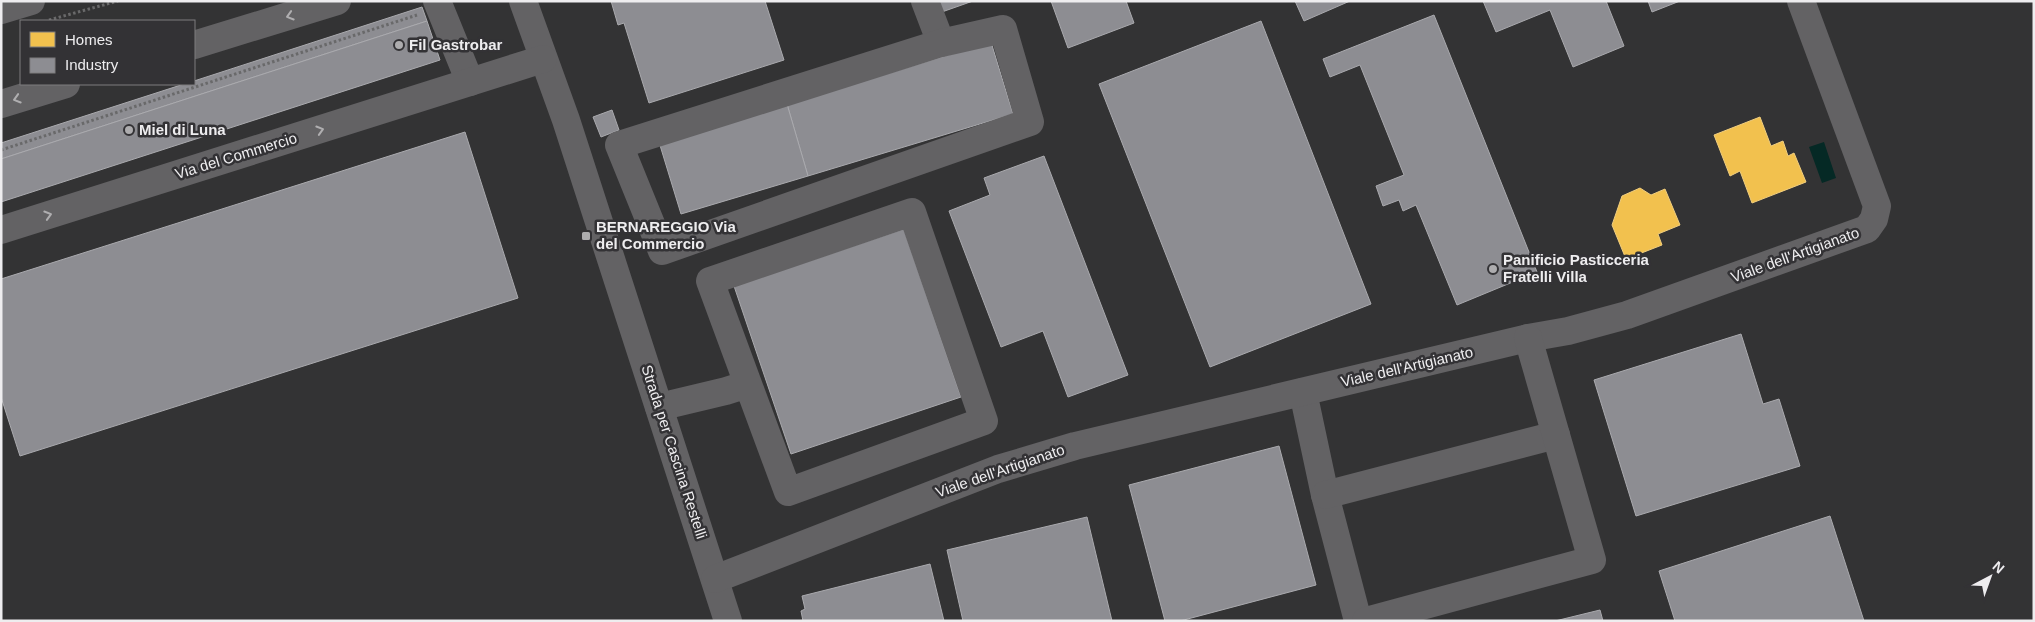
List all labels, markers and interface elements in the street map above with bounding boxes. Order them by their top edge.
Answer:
one-way arrow [286,10,295,20]
legend [20,20,195,85]
text: Homes [65,31,113,48]
place label: Fil Gastrobar [409,36,503,53]
marker: Fil Gastrobar [393,39,405,51]
text: Industry [65,56,119,73]
one-way arrow [13,93,22,103]
place label: Miel di Luna [139,121,226,138]
marker: Miel di Luna [123,124,135,136]
one-way arrow [315,125,323,135]
street label: Via del Commercio [173,129,299,182]
one-way arrow [43,211,51,221]
place label: BERNAREGGIO Via del Commercio [596,218,736,252]
street label: Viale dell'Artigianato [1728,223,1861,286]
marker: BERNAREGGIO Via del Commercio [580,230,592,242]
place label: Panificio Pasticceria Fratelli Villa [1503,251,1650,285]
marker: Panificio Pasticceria Fratelli Villa [1487,263,1499,275]
street label: Viale dell'Artigianato [1339,343,1475,390]
street label: Strada per Cascina Restelli [638,363,711,541]
street label: Viale dell'Artigianato [933,440,1067,501]
north arrow [1965,552,2015,602]
text: N [1989,558,2008,577]

